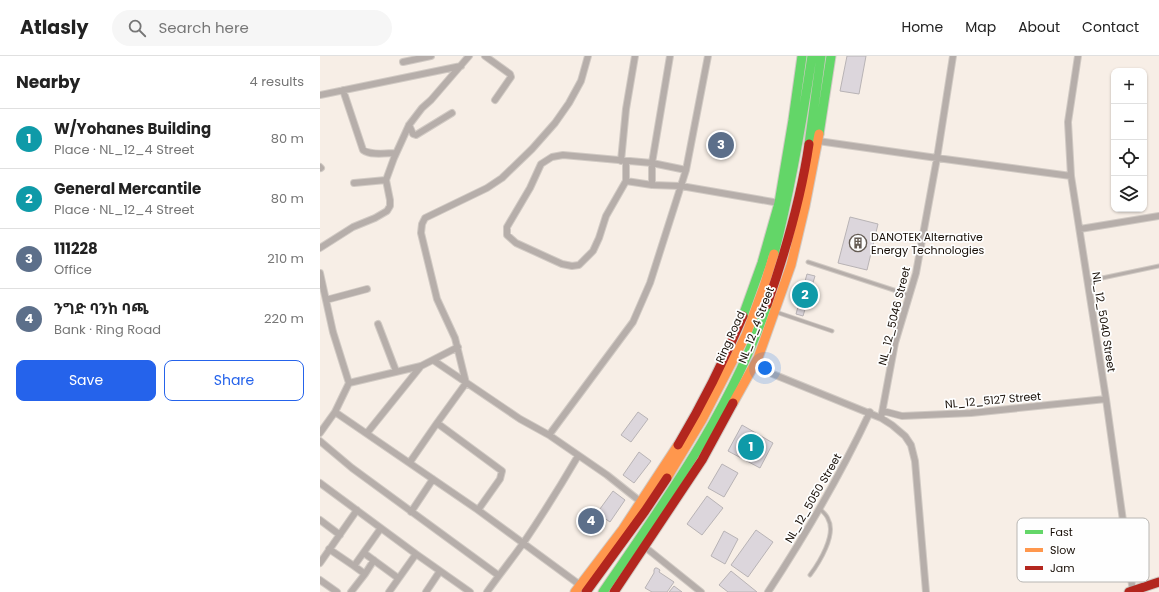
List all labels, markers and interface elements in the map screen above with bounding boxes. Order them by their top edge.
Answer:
search box [112,10,392,46]
text: Atlasly [20,14,88,41]
icon: search [126,17,148,39]
text: Search here [158,17,249,38]
text: Home [901,17,943,37]
text: Map [965,17,996,37]
text: About [1018,17,1060,37]
text: Contact [1082,17,1139,37]
map controls [1111,68,1147,212]
button: + [1111,68,1147,104]
text: Nearby [16,70,80,94]
text: 4 results [250,72,304,91]
button: − [1111,104,1147,140]
text: W/Yohanes Building [54,118,211,139]
text: 1 [27,129,31,148]
text: 80 m [271,129,304,148]
pin: 3 [708,130,734,160]
text: Place · NL_12_4 Street [54,140,194,159]
button: locate [1111,140,1147,176]
button: layers [1111,176,1147,212]
text: General Mercantile [54,178,201,199]
text: 2 [25,189,33,208]
text: 80 m [271,189,304,208]
text: Place · NL_12_4 Street [54,200,194,219]
place label: DANOTEK Alternative Energy Technologies [871,229,984,258]
building icon: DANOTEK Alternative Energy Technologies [848,233,868,253]
text: 111228 [54,238,98,259]
text: 3 [25,249,33,268]
text: 210 m [267,249,304,268]
text: Office [54,260,92,279]
street label: NL_12_5046 Street [874,265,914,367]
street label: NL_12_5040 Street [1088,271,1120,373]
pin: 2 [792,280,818,310]
street label: NL_12_4 Street [734,285,778,365]
text: ንግድ ባንከ ባጫ [54,298,149,319]
street label: Ring Road [711,308,749,366]
text: 4 [25,309,33,328]
text: 220 m [264,309,304,328]
text: Bank · Ring Road [54,320,161,339]
your location [755,358,775,378]
button: Save [16,360,156,401]
button: Share [164,360,304,401]
street label: NL_12_5127 Street [944,388,1042,412]
pin: 1 [738,432,764,462]
street label: NL_12_5050 Street [781,450,845,546]
pin: 4 [578,506,604,536]
legend [1017,518,1149,582]
text: Fast [1050,524,1073,540]
text: Slow [1050,542,1075,558]
text: Jam [1050,560,1075,576]

